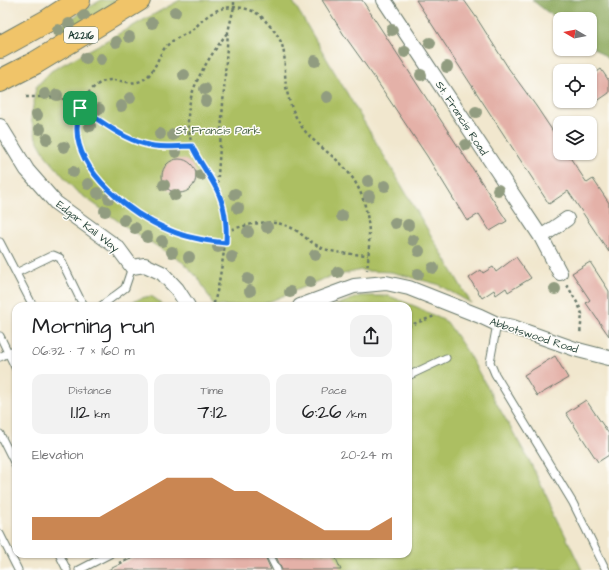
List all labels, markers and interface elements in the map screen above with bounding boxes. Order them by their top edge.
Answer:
north arrow [553,12,597,56]
map controls [553,12,597,160]
road number: A2216 [64,27,98,43]
button: locate [553,64,597,108]
street label: St. Francis Road [432,78,492,159]
pin [63,91,97,125]
icon: arrive [69,97,91,119]
button: layers [553,116,597,160]
park label: St Francis Park [176,123,261,138]
street label: Edgar Kail Way [53,197,122,256]
text: Morning run [32,311,155,342]
street label: Abbotswood Road [488,314,580,357]
button: share [350,315,392,357]
text: 06:32 · 7 × 160 m [32,342,135,360]
text: Distance [69,383,111,398]
text: Time [200,383,224,398]
text: Pace [321,383,347,398]
text: 1.12 [70,398,90,426]
text: 7:12 [197,398,227,426]
text: 6:26 [302,398,342,426]
text: km [90,407,110,422]
text: /km [342,407,366,422]
text: Elevation [32,446,83,464]
text: 20–24 m [341,446,392,464]

